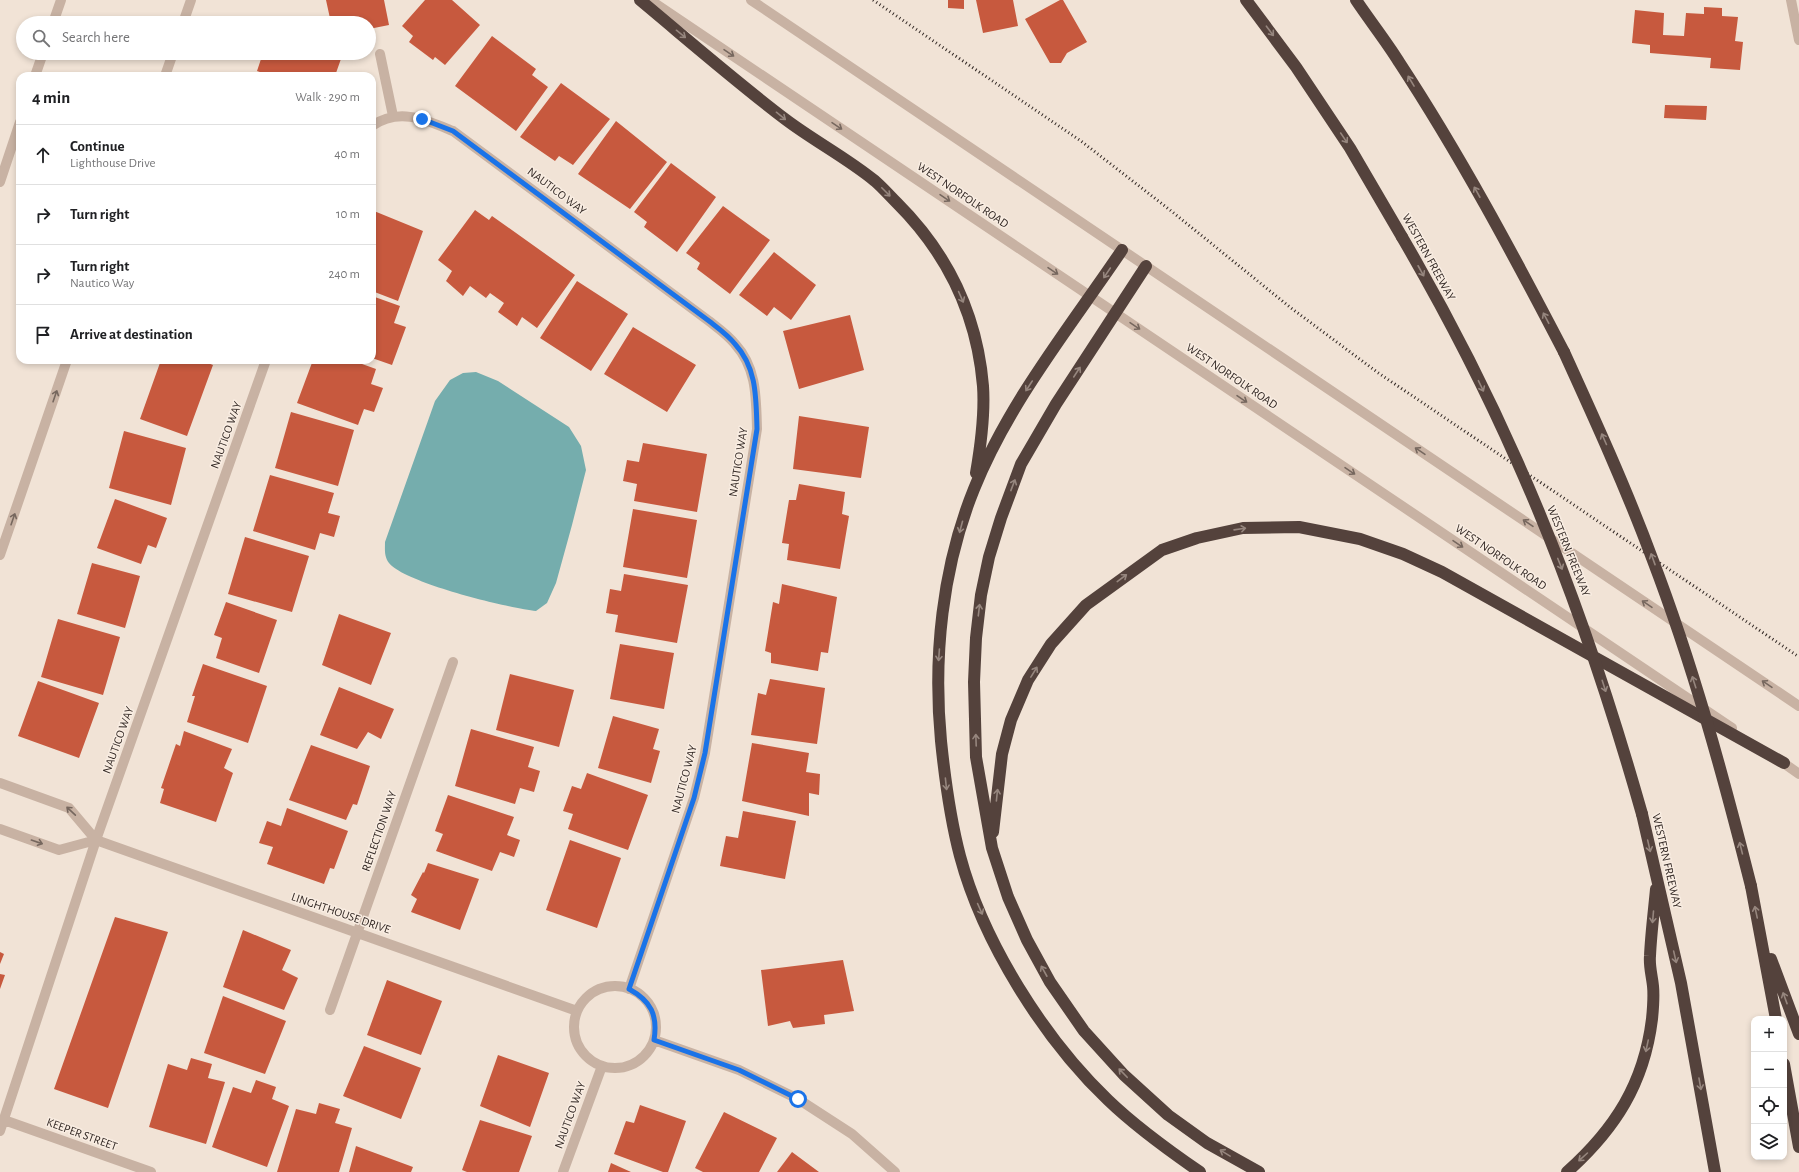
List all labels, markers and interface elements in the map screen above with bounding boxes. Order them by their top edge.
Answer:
search box [16,16,376,60]
one-way arrow [1265,26,1274,37]
icon: search [30,27,52,49]
one-way arrow [675,29,686,38]
text: Search here [62,30,130,45]
one-way arrow [723,49,734,57]
one-way arrow [1406,75,1414,87]
text: 4 min [32,89,70,106]
text: Walk · 290 m [295,91,360,104]
route end [413,110,431,128]
one-way arrow [776,111,787,120]
one-way arrow [831,122,842,130]
one-way arrow [1340,132,1348,143]
text: Continue [70,139,125,154]
icon: ahead [32,144,54,166]
text: 40 m [334,148,360,161]
text: Lighthouse Drive [70,157,156,170]
street label: WEST NORFOLK ROAD [915,160,1011,230]
street label: NAUTICO WAY [525,165,589,217]
one-way arrow [1473,186,1481,198]
one-way arrow [881,187,891,197]
one-way arrow [939,194,950,202]
icon: right [32,204,54,226]
text: Turn right [70,207,129,222]
text: 10 m [336,208,360,221]
street label: WESTERN FREEWAY [1400,212,1458,303]
text: Turn right [70,259,129,274]
icon: right [32,264,54,286]
one-way arrow [1418,264,1426,276]
one-way arrow [1047,267,1058,275]
one-way arrow [1103,267,1111,278]
text: 240 m [328,268,360,281]
text: Nautico Way [70,277,134,290]
one-way arrow [958,290,966,302]
one-way arrow [1542,312,1549,324]
one-way arrow [1129,322,1140,330]
icon: arrive [32,324,54,346]
text: Arrive at destination [70,327,193,342]
street label: WEST NORFOLK ROAD [1184,341,1280,411]
one-way arrow [1073,367,1081,378]
one-way arrow [1025,380,1033,391]
one-way arrow [1478,380,1485,392]
one-way arrow [51,390,59,402]
one-way arrow [1236,395,1247,403]
street label: NAUTICO WAY [208,399,244,470]
street label: NAUTICO WAY [727,426,750,498]
one-way arrow [1599,433,1607,445]
one-way arrow [1414,446,1426,454]
one-way arrow [1344,467,1355,475]
one-way arrow [1010,480,1018,492]
street label: WESTERN FREEWAY [1545,504,1593,599]
one-way arrow [9,513,17,525]
one-way arrow [1523,519,1534,527]
one-way arrow [957,520,964,533]
street label: WEST NORFOLK ROAD [1453,522,1549,592]
one-way arrow [1234,525,1247,533]
one-way arrow [1452,540,1463,548]
one-way arrow [1648,554,1656,566]
one-way arrow [1556,558,1564,570]
one-way arrow [1117,574,1128,582]
one-way arrow [1642,600,1653,608]
one-way arrow [975,604,983,617]
one-way arrow [936,648,943,661]
one-way arrow [1030,666,1038,677]
one-way arrow [1690,677,1698,689]
one-way arrow [1600,680,1608,692]
one-way arrow [1761,680,1772,688]
street label: NAUTICO WAY [100,704,136,775]
one-way arrow [972,734,979,747]
street label: NAUTICO WAY [669,743,699,815]
one-way arrow [942,777,949,790]
street label: REFLECTION WAY [360,789,399,873]
one-way arrow [994,789,1001,802]
one-way arrow [66,806,76,815]
street label: WESTERN FREEWAY [1650,812,1684,910]
one-way arrow [30,839,42,847]
one-way arrow [1646,839,1654,852]
one-way arrow [1737,842,1745,855]
street label: LINGHTHOUSE DRIVE [290,890,392,936]
one-way arrow [977,903,984,915]
one-way arrow [1752,906,1760,919]
one-way arrow [1650,910,1657,923]
one-way arrow [1671,950,1679,963]
one-way arrow [1040,965,1047,977]
one-way arrow [1781,992,1789,1004]
map controls [1751,1016,1787,1160]
button: + [1751,1016,1787,1052]
one-way arrow [1642,1039,1650,1052]
button: − [1751,1052,1787,1088]
one-way arrow [1118,1068,1128,1078]
one-way arrow [1696,1077,1704,1090]
street label: NAUTICO WAY [552,1079,588,1150]
button: locate [1751,1088,1787,1124]
route start [789,1090,807,1108]
street label: KEEPER STREET [45,1116,119,1152]
button: layers [1751,1124,1787,1160]
one-way arrow [1219,1149,1231,1157]
one-way arrow [1579,1152,1589,1161]

